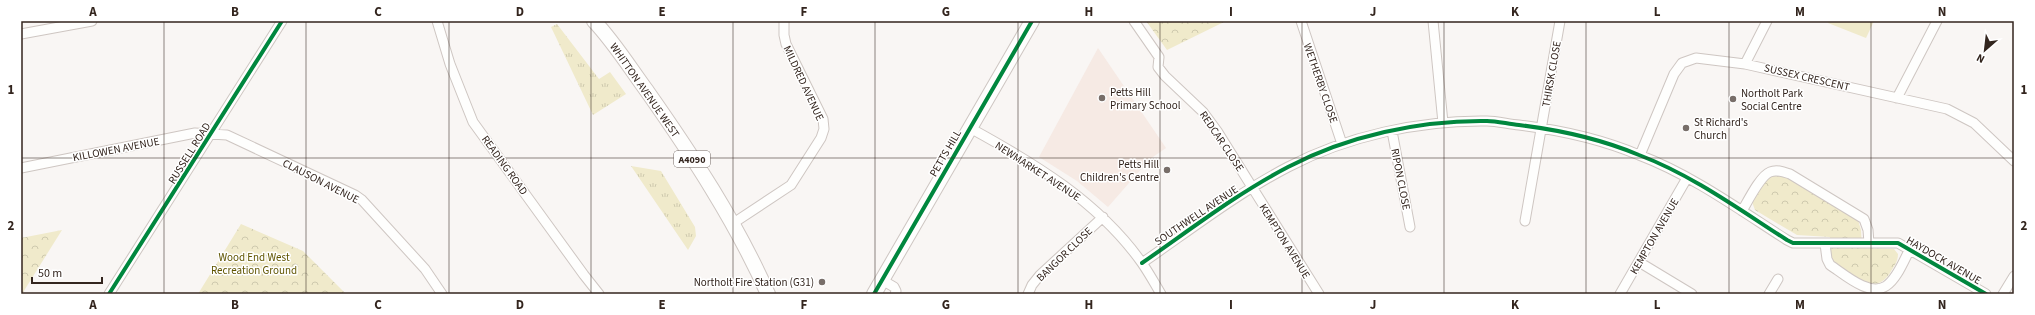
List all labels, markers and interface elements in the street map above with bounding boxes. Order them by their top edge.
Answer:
text: A [88,3,97,21]
text: B [231,3,239,21]
text: C [374,3,382,21]
text: D [516,3,524,21]
text: E [658,3,666,21]
text: F [801,3,808,21]
text: G [942,3,950,21]
text: H [1085,3,1093,21]
text: I [1229,3,1233,21]
text: J [1370,3,1376,21]
text: K [1511,3,1520,21]
text: L [1654,3,1661,21]
text: M [1795,3,1805,21]
text: N [1938,3,1946,21]
north arrow [1965,30,2005,70]
street label: WHITTON AVENUE WEST [606,40,683,141]
street label: THIRSK CLOSE [1538,40,1565,108]
street label: WETHERBY CLOSE [1300,41,1341,125]
street label: MILDRED AVENUE [780,43,828,123]
text: N [1974,50,1987,67]
street label: SUSSEX CRESCENT [1763,60,1851,95]
text: 1 [8,81,15,99]
text: 1 [2021,81,2028,99]
place label: Petts Hill Primary School [1110,85,1181,113]
place label: Northolt Park Social Centre [1741,86,1803,114]
marker: Petts Hill Primary School [1097,93,1107,103]
marker: Northolt Park Social Centre [1728,94,1738,104]
street label: REDCAR CLOSE [1196,108,1247,175]
place label: St Richard's Church [1694,115,1748,143]
street label: RUSSELL ROAD [165,120,214,187]
marker: St Richard's Church [1681,123,1691,133]
street label: PETTS HILL [926,126,965,180]
street label: READING ROAD [478,133,531,198]
street label: KILLOWEN AVENUE [71,134,161,165]
street label: NEWMARKET AVENUE [992,138,1084,205]
street label: RIPON CLOSE [1387,147,1414,211]
road number: A4090 [674,151,710,167]
street label: CLAUSON AVENUE [280,156,362,207]
place label: Petts Hill Children's Centre [1080,157,1160,185]
marker: Petts Hill Children's Centre [1162,165,1172,175]
street label: SOUTHWELL AVENUE [1151,182,1241,249]
street label: KEMPTON AVENUE [1627,195,1682,277]
street label: KEMPTON AVENUE [1256,201,1314,282]
text: 2 [8,217,15,235]
text: 2 [2021,217,2028,235]
street label: BANGOR CLOSE [1033,224,1096,285]
street label: HAYDOCK AVENUE [1903,233,1984,288]
park label: Wood End West Recreation Ground [211,250,297,278]
scale bar [32,259,102,285]
text: 50 m [38,265,62,282]
place label: Northolt Fire Station (G31) [694,275,814,290]
marker: Northolt Fire Station (G31) [817,277,827,287]
text: A [88,296,97,314]
text: B [231,296,239,314]
text: C [374,296,382,314]
text: D [516,296,524,314]
text: E [658,296,666,314]
text: F [801,296,808,314]
text: G [942,296,950,314]
text: H [1085,296,1093,314]
text: I [1229,296,1233,314]
text: J [1370,296,1376,314]
text: K [1511,296,1520,314]
text: L [1654,296,1661,314]
text: M [1795,296,1805,314]
text: N [1938,296,1946,314]

